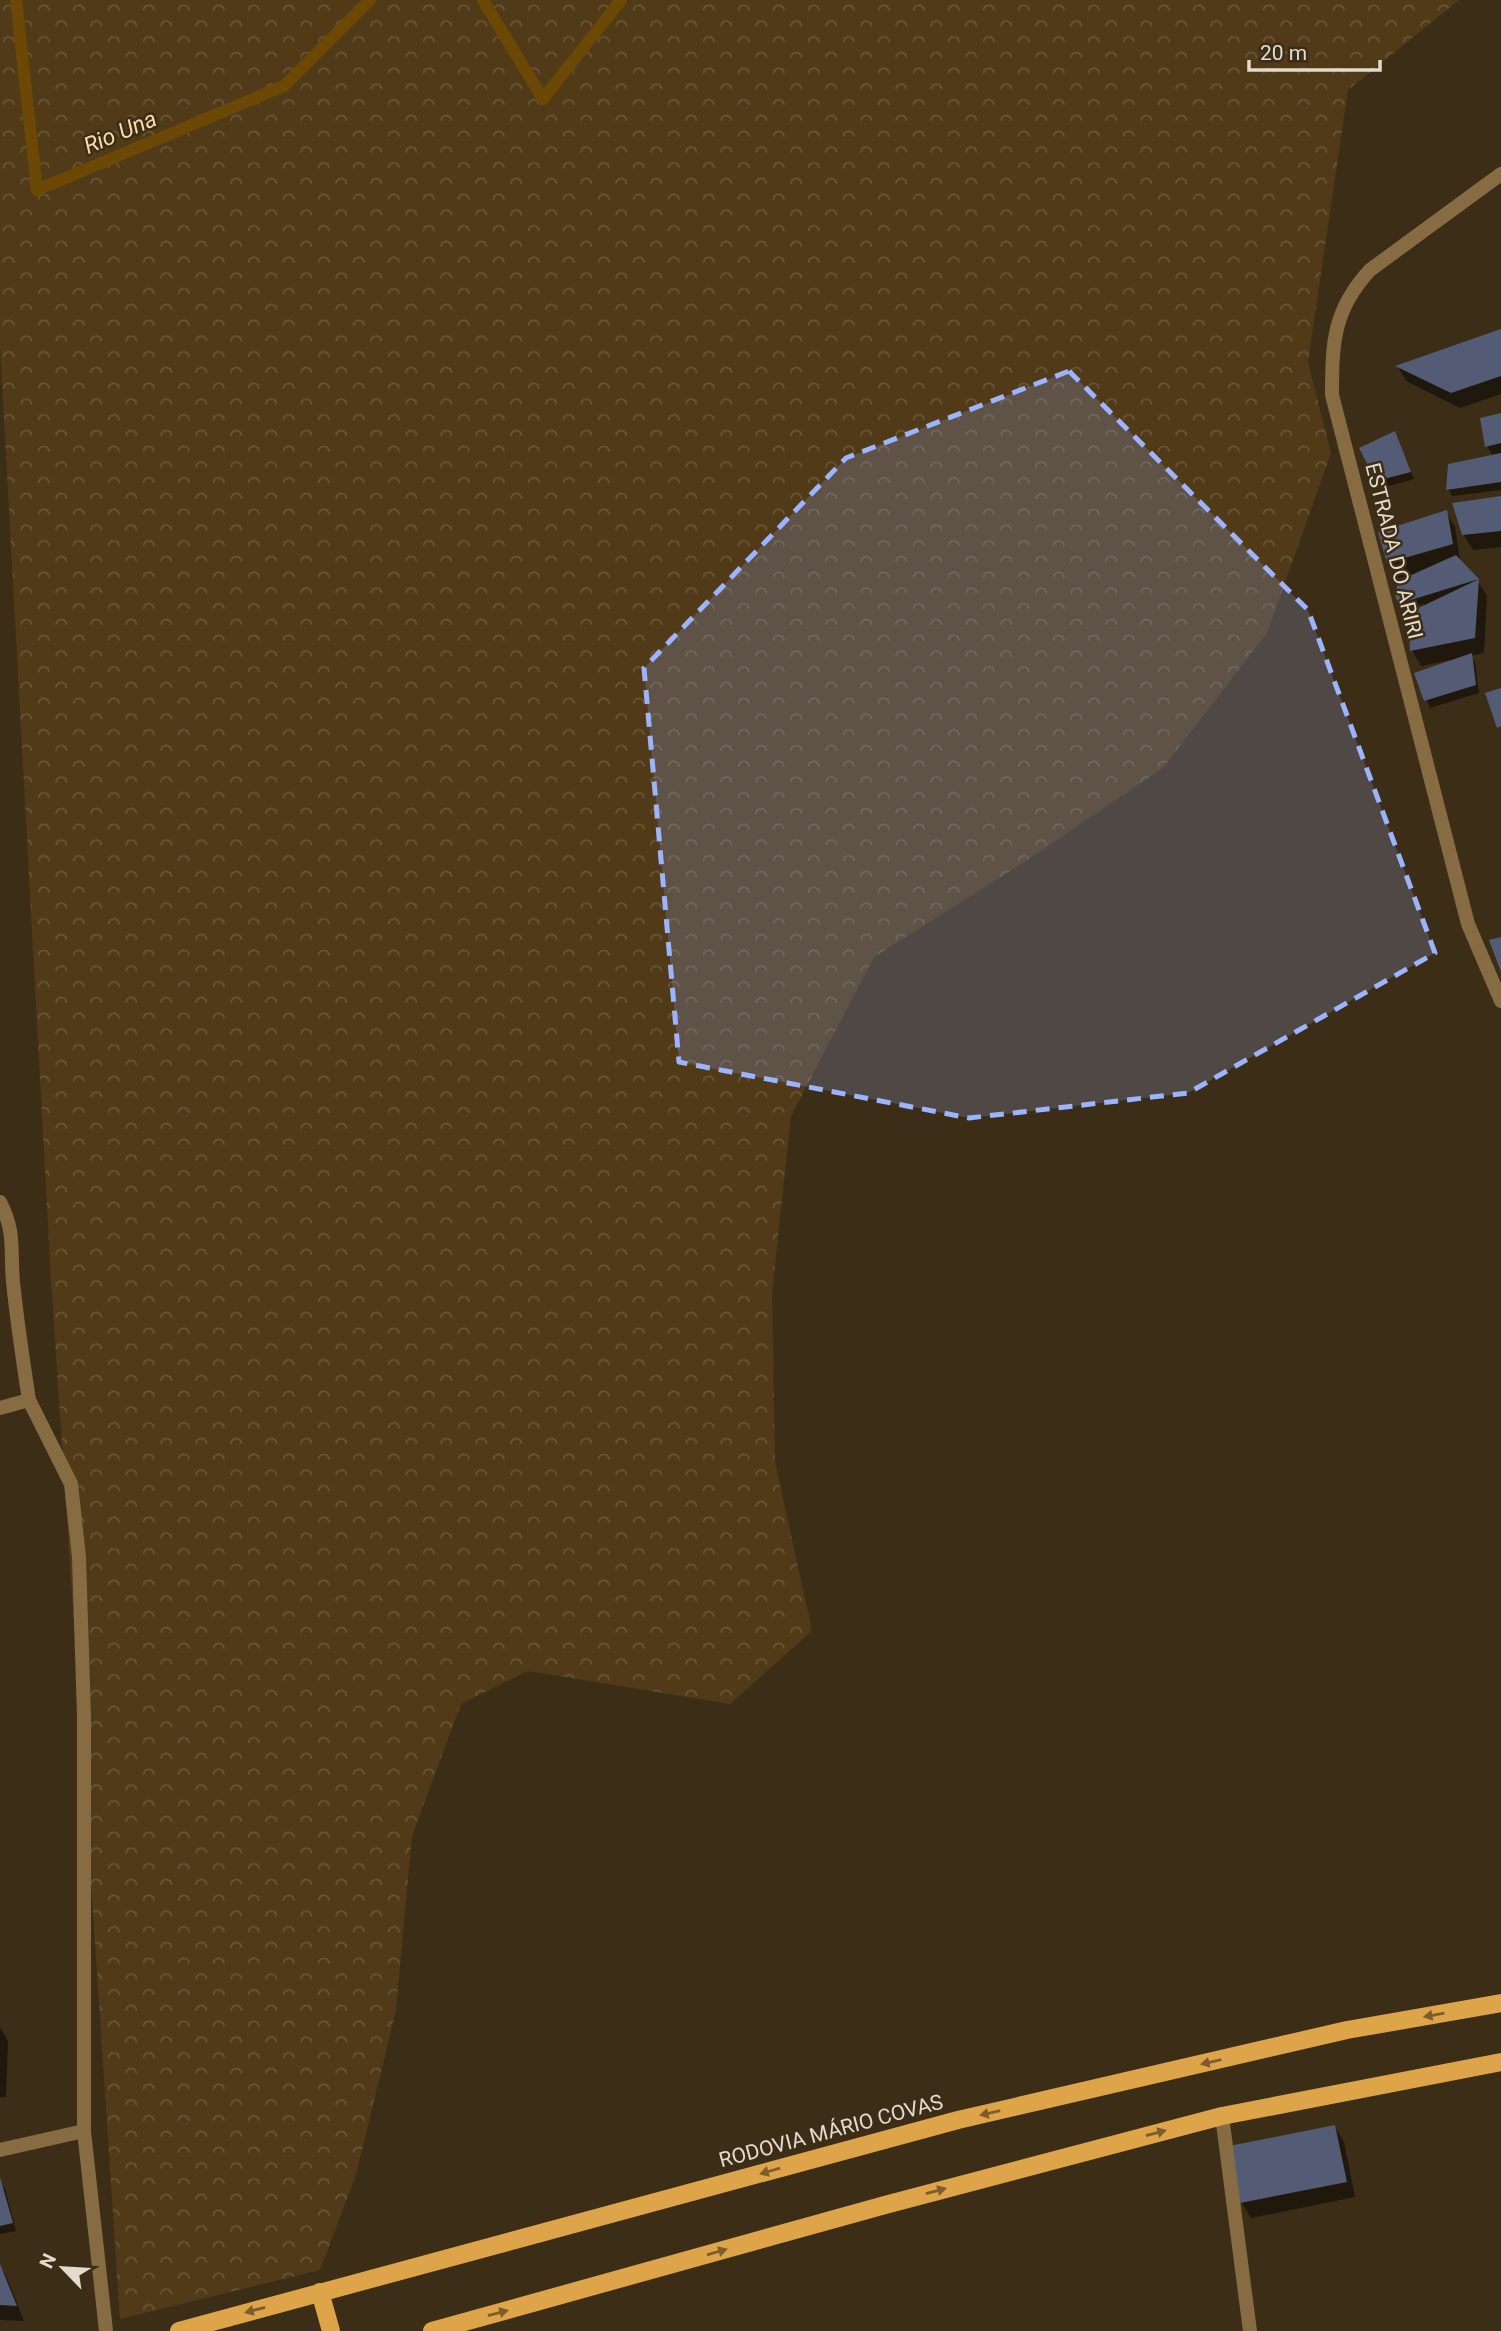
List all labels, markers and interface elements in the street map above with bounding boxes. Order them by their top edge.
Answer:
scale bar [1249,28,1380,72]
text: 20 m [1260,41,1307,65]
water label: Rio Una [80,105,161,160]
street label: ESTRADA DO ARIRI [1361,461,1427,641]
one-way arrow [1423,2009,1445,2020]
one-way arrow [1200,2056,1222,2067]
street label: RODOVIA MÁRIO COVAS [716,2090,946,2172]
one-way arrow [979,2108,1001,2119]
one-way arrow [1146,2128,1167,2138]
one-way arrow [759,2166,780,2176]
one-way arrow [926,2186,947,2196]
north arrow [28,2233,98,2303]
one-way arrow [706,2246,728,2257]
text: N [35,2250,61,2272]
one-way arrow [243,2305,265,2316]
one-way arrow [487,2307,509,2318]

